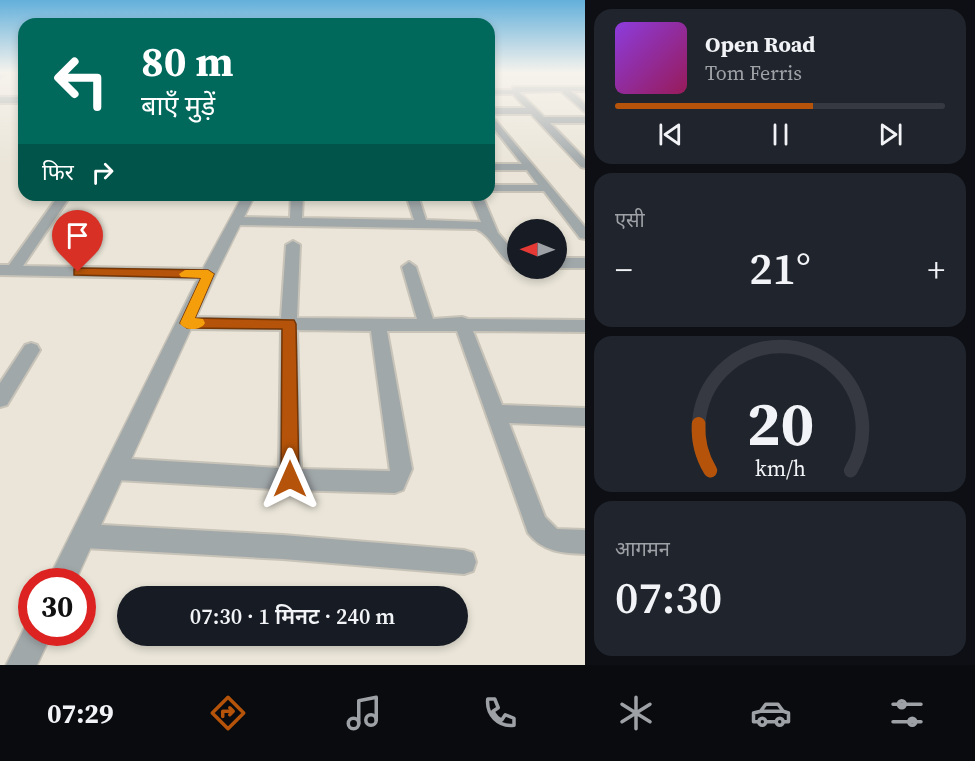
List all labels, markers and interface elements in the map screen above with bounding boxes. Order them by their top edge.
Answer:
text: Open Road [705,29,815,59]
text: 80 m [141,32,234,90]
icon: left [42,42,120,120]
text: Tom Ferris [705,59,802,87]
text: बाएँ मुड़ें [141,87,215,124]
icon: previous [654,118,687,151]
icon: pause [764,118,797,151]
icon: next [874,118,907,151]
icon: right [86,156,119,189]
text: फिर [42,157,74,187]
text: एसी [615,206,645,234]
pin [52,210,103,272]
icon: arrive [61,219,94,252]
north arrow [507,219,567,279]
map controls [507,219,567,279]
text: 21° [749,237,811,299]
text: − [615,247,633,292]
text: + [928,247,945,292]
text: 20 [746,381,814,467]
position arrow [258,447,322,511]
text: km/h [754,455,806,484]
text: आगमन [615,535,670,563]
text: 07:30 [615,566,722,628]
speed limit sign: 30 [18,568,96,646]
text: 07:30 · 1 मिनट · 240 m [190,601,395,631]
icon: directions [207,692,249,734]
icon: music [343,692,385,734]
icon: phone [479,692,521,734]
icon: climate [615,692,657,734]
icon: car [750,692,792,734]
icon: filters [886,692,928,734]
text: 07:29 [47,695,114,732]

